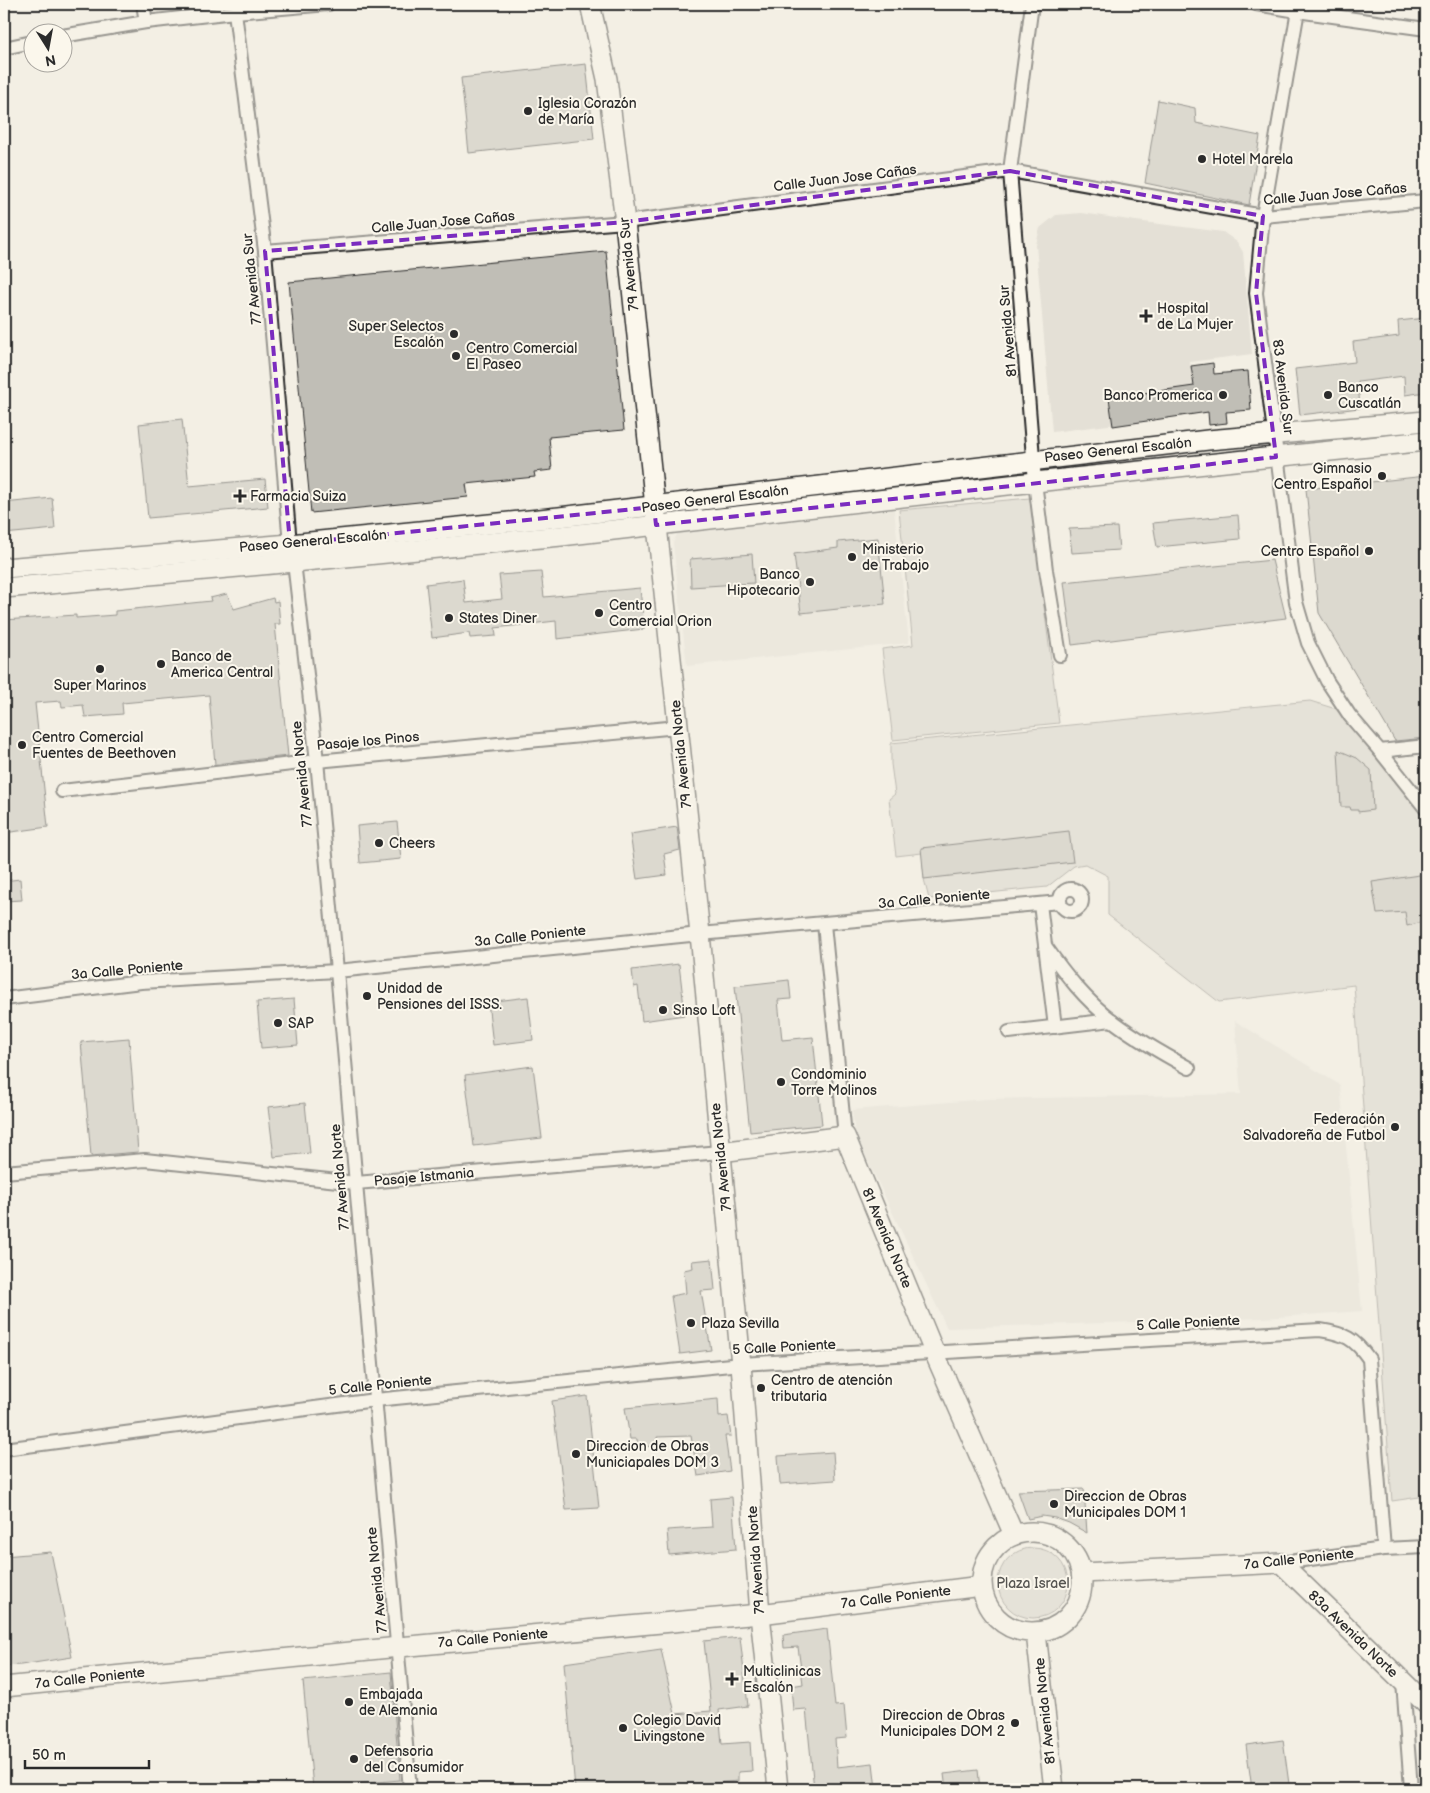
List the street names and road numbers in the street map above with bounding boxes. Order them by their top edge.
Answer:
street label: Calle Juan Jose Cañas [773,161,918,195]
street label: Calle Juan Jose Cañas [1263,179,1408,209]
street label: Calle Juan Jose Cañas [371,207,516,237]
street label: 79 Avenida Sur [616,216,642,312]
street label: 77 Avenida Sur [239,232,265,325]
street label: 81 Avenida Sur [995,283,1020,378]
street label: 83 Avenida Sur [1269,339,1297,436]
street label: Paseo General Escalón [1043,434,1193,466]
street label: Paseo General Escalón [640,482,790,516]
street label: Paseo General Escalón [238,526,388,556]
street label: 79 Avenida Norte [667,699,695,809]
street label: 77 Avenida Norte [288,720,316,828]
street label: Pasaje los Pinos [316,728,420,754]
street label: 3a Calle Poniente [877,886,991,912]
street label: 3a Calle Poniente [473,922,587,950]
street label: 3a Calle Poniente [70,957,184,983]
street label: 79 Avenida Norte [707,1102,735,1212]
street label: 77 Avenida Norte [327,1123,353,1231]
street label: Pasaje Istmania [373,1164,475,1190]
street label: 81 Avenida Norte [858,1185,916,1291]
street label: 5 Calle Poniente [1136,1312,1240,1334]
street label: 5 Calle Poniente [732,1336,836,1358]
street label: 5 Calle Poniente [328,1371,432,1399]
street label: 79 Avenida Norte [744,1505,768,1615]
street label: 77 Avenida Norte [363,1526,391,1634]
street label: 7a Calle Poniente [1243,1545,1355,1573]
street label: 7a Calle Poniente [840,1582,952,1612]
street label: 83a Avenida Norte [1305,1587,1401,1681]
street label: 7a Calle Poniente [437,1625,549,1651]
street label: 81 Avenida Norte [1031,1657,1059,1765]
street label: 7a Calle Poniente [34,1664,146,1692]

